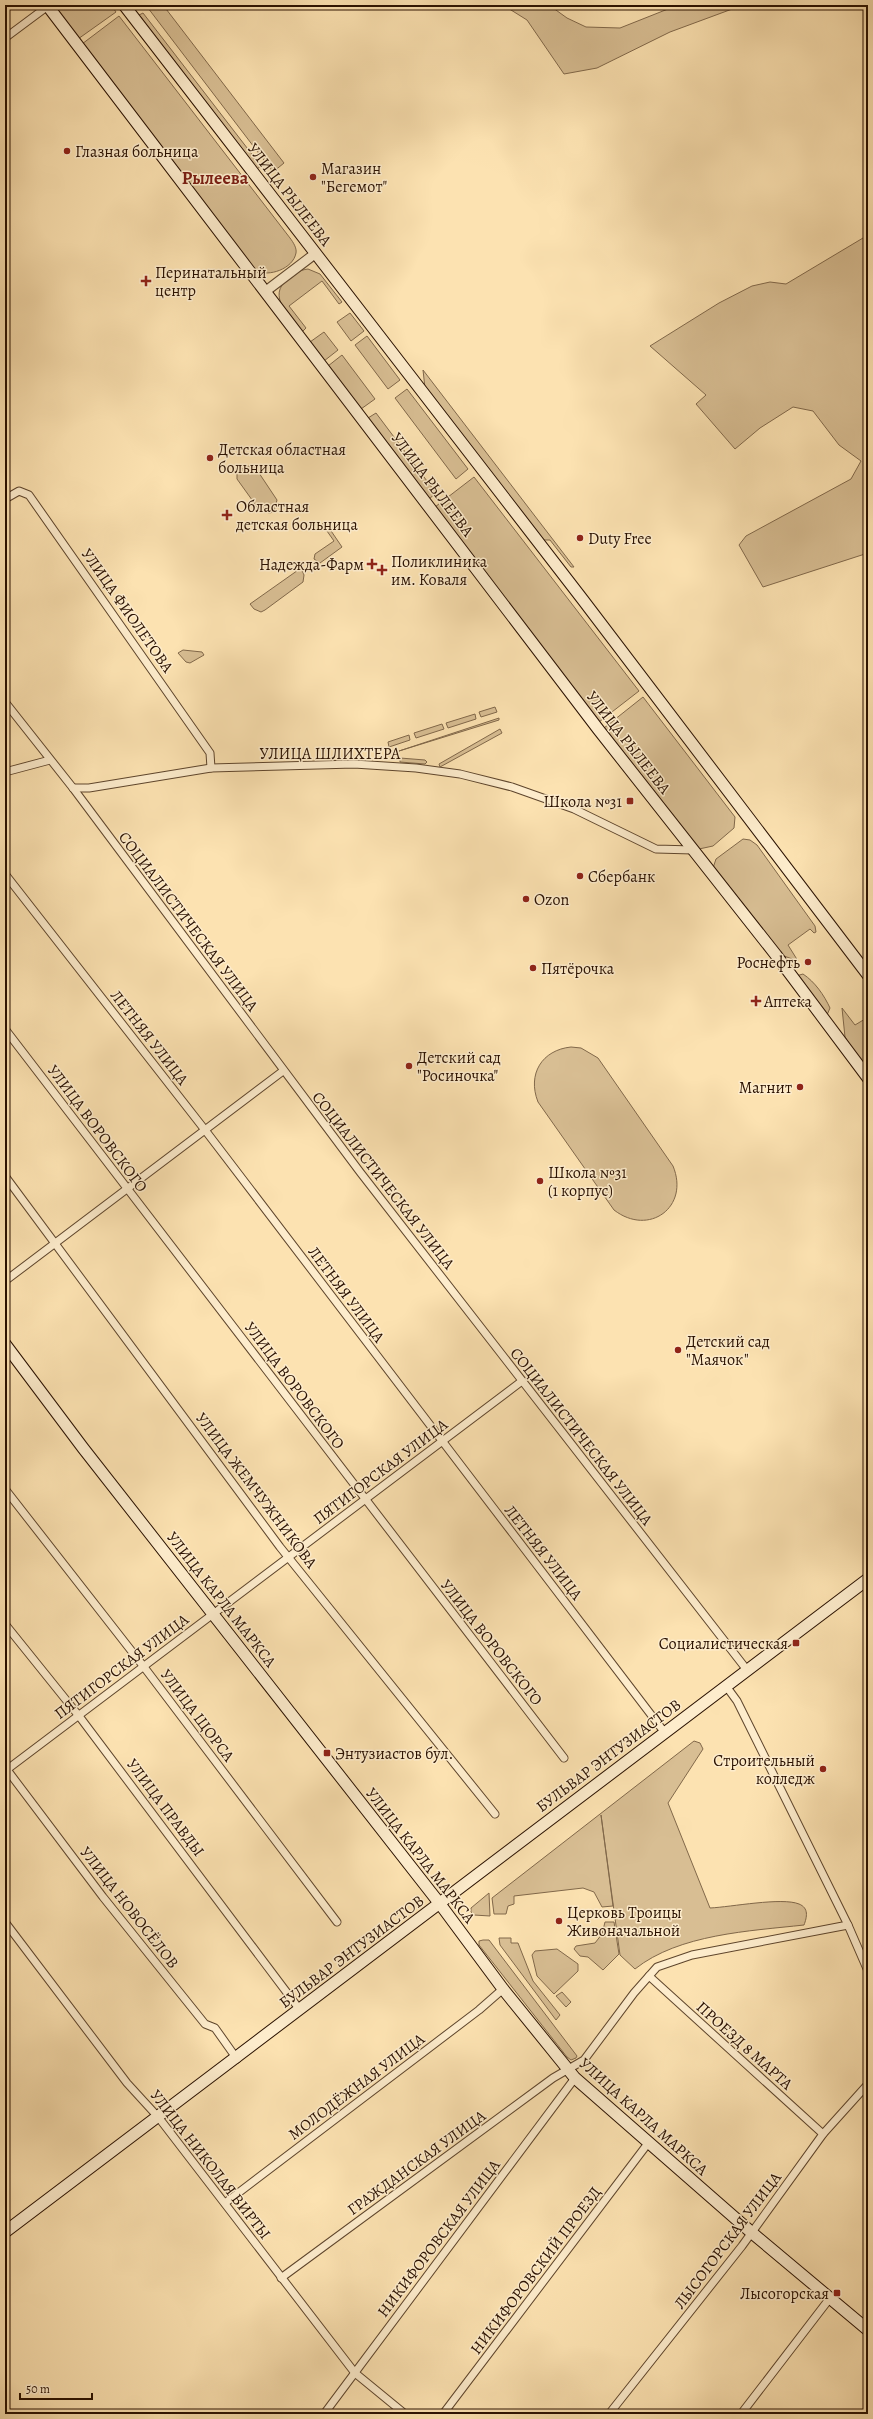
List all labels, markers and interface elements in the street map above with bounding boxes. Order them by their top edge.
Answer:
street label: УЛИЦА РЫЛЕЕВА [242,138,337,251]
place label: Глазная больница [75,141,199,163]
marker: Глазная больница [62,146,72,156]
place label: Магазин "Бегемот" [321,158,387,198]
district label: Рылеева [182,166,249,190]
marker: Магазин "Бегемот" [308,172,318,182]
place label: Перинатальный центр [155,262,267,302]
marker: Перинатальный центр [140,275,152,287]
street label: УЛИЦА РЫЛЕЕВА [386,428,479,542]
place label: Детская областная больница [218,439,346,479]
marker: Детская областная больница [205,453,215,463]
place label: Областная детская больница [235,496,358,536]
marker: Областная детская больница [221,509,233,521]
place label: Duty Free [588,528,652,550]
marker: Duty Free [575,533,585,543]
street label: УЛИЦА ФИОЛЕТОВА [76,544,179,678]
place label: Поликлиника им. Коваля [391,551,488,591]
place label: Надежда-Фарм [259,554,364,576]
marker: Надежда-Фарм [367,559,377,569]
marker: Поликлиника им. Коваля [376,564,388,576]
street label: УЛИЦА РЫЛЕЕВА [581,686,676,799]
street label: УЛИЦА ШЛИХТЕРА [260,743,401,765]
place label: Школа №31 [543,791,623,813]
marker: Школа №31 [625,796,635,806]
street label: СОЦИАЛИСТИЧЕСКАЯ УЛИЦА [113,827,264,1017]
place label: Сбербанк [588,866,655,888]
marker: Сбербанк [575,871,585,881]
place label: Ozon [534,889,569,911]
marker: Ozon [521,894,531,904]
place label: Роснефть [736,952,800,974]
marker: Роснефть [803,957,813,967]
place label: Пятёрочка [541,958,615,980]
marker: Пятёрочка [528,963,538,973]
street label: ЛЕТНЯЯ УЛИЦА [105,985,194,1090]
place label: Аптека [763,991,812,1013]
marker: Аптека [751,996,761,1006]
place label: Детский сад "Росиночка" [417,1047,501,1087]
street label: УЛИЦА ВОРОВСКОГО [42,1060,152,1197]
marker: Детский сад "Росиночка" [404,1061,414,1071]
place label: Магнит [739,1077,792,1099]
marker: Магнит [795,1082,805,1092]
street label: СОЦИАЛИСТИЧЕСКАЯ УЛИЦА [307,1087,460,1275]
place label: Школа №31 (1 корпус) [548,1162,627,1202]
marker: Школа №31 (1 корпус) [535,1176,545,1186]
street label: ЛЕТНЯЯ УЛИЦА [303,1242,390,1348]
street label: УЛИЦА ВОРОВСКОГО [239,1317,349,1454]
place label: Детский сад "Маячок" [686,1331,770,1371]
street label: СОЦИАЛИСТИЧЕСКАЯ УЛИЦА [505,1343,658,1531]
marker: Детский сад "Маячок" [673,1345,683,1355]
street label: УЛИЦА ЖЕМЧУЖНИКОВА [190,1408,323,1574]
street label: ПЯТИГОРСКАЯ УЛИЦА [309,1414,453,1530]
street label: ЛЕТНЯЯ УЛИЦА [499,1500,588,1605]
street label: УЛИЦА КАРЛА МАРКСА [161,1527,282,1673]
street label: УЛИЦА ВОРОВСКОГО [435,1575,547,1710]
street label: ПЯТИГОРСКАЯ УЛИЦА [50,1609,194,1725]
place label: Социалистическая [659,1633,788,1655]
marker: Социалистическая [791,1638,801,1648]
street label: УЛИЦА ЩОРСА [155,1665,240,1767]
street label: БУЛЬВАР ЭНТУЗИАСТОВ [532,1694,686,1818]
place label: Энтузиастов бул. [335,1743,453,1765]
marker: Энтузиастов бул. [322,1748,332,1758]
place label: Строительный колледж [713,1750,815,1790]
street label: УЛИЦА ПРАВДЫ [121,1754,209,1861]
marker: Строительный колледж [818,1764,828,1774]
street label: УЛИЦА КАРЛА МАРКСА [360,1783,481,1929]
street label: УЛИЦА НОВОСЁЛОВ [75,1842,184,1973]
street label: БУЛЬВАР ЭНТУЗИАСТОВ [275,1890,429,2014]
place label: Церковь Троицы Живоначальной [567,1902,682,1942]
marker: Церковь Троицы Живоначальной [554,1916,564,1926]
street label: ПРОЕЗД 8 МАРТА [691,1996,798,2095]
street label: МОЛОДЁЖНАЯ УЛИЦА [284,2028,430,2145]
street label: УЛИЦА КАРЛА МАРКСА [574,2053,713,2181]
street label: УЛИЦА НИКОЛАЯ ВИРТЫ [145,2085,276,2244]
street label: ГРАЖДАНСКАЯ УЛИЦА [343,2105,491,2221]
street label: НИКИФОРОВСКАЯ УЛИЦА [372,2155,506,2322]
street label: ЛЫСОГОРСКАЯ УЛИЦА [669,2167,787,2314]
street label: НИКИФОРОВСКИЙ ПРОЕЗД [465,2182,606,2359]
place label: Лысогорская [740,2283,829,2305]
marker: Лысогорская [832,2288,842,2298]
scale bar [20,2375,92,2401]
text: 50 m [26,2381,50,2397]

